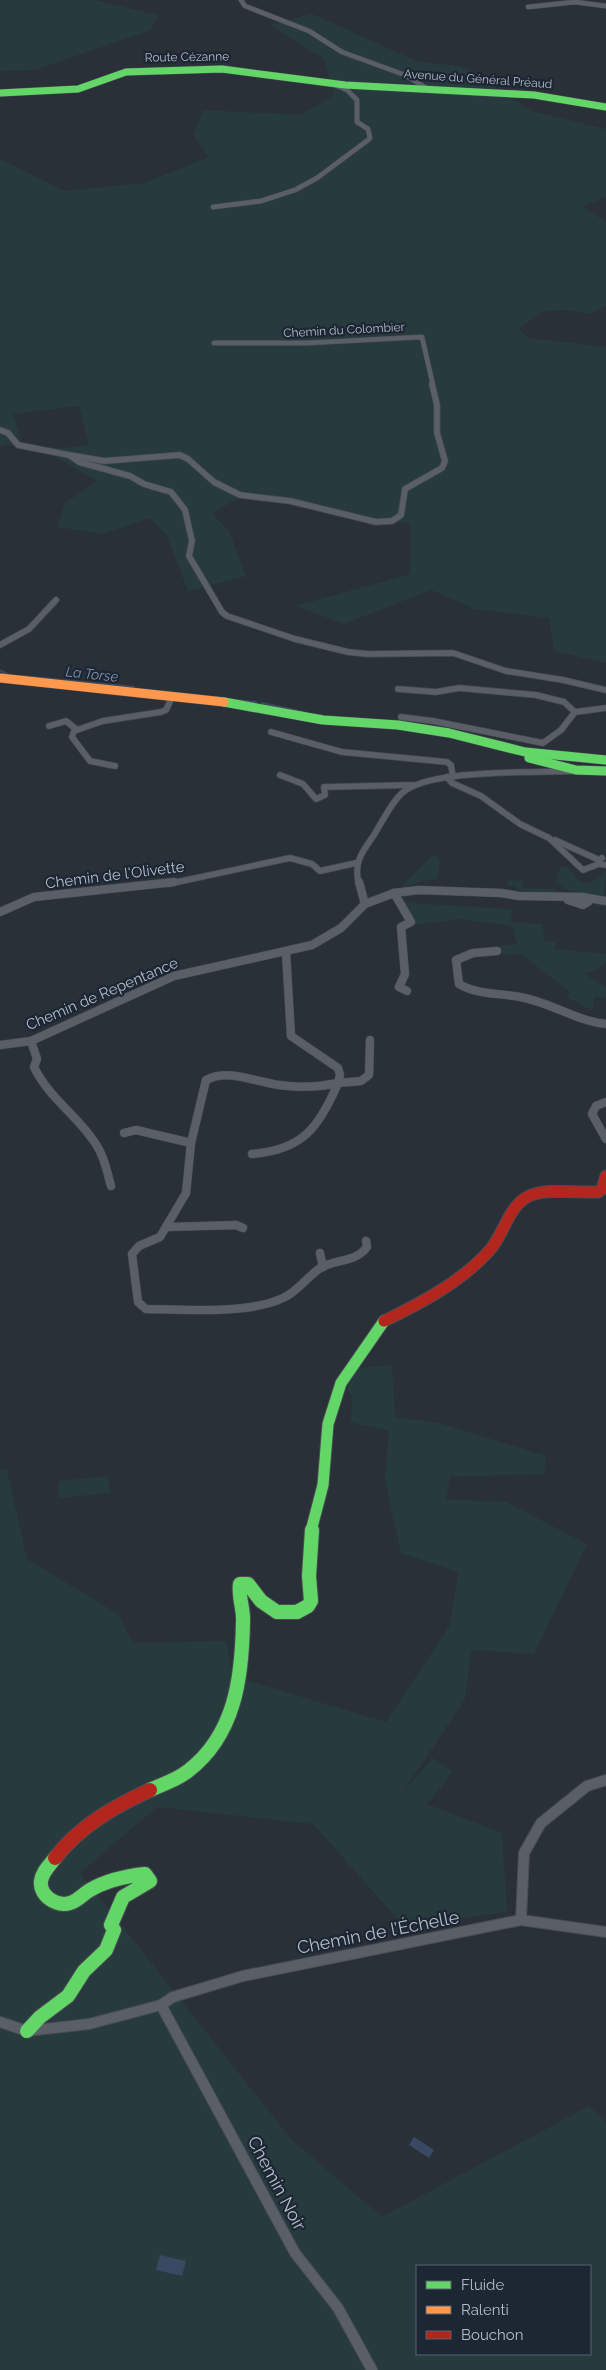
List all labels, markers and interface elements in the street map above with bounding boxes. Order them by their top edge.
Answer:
street label: Route Cézanne [145,49,229,65]
street label: Avenue du Général Préaud [403,67,553,91]
street label: Chemin du Colombier [283,320,406,340]
water label: La Torse [65,663,119,685]
street label: Chemin de l'Olivette [44,858,186,892]
street label: Chemin de Repentance [23,954,181,1034]
street label: Chemin de l’Échelle [295,1905,461,1958]
street label: Chemin Noir [243,2132,311,2234]
legend [416,2265,591,2355]
text: Fluide [461,2276,504,2294]
text: Ralenti [461,2301,509,2319]
text: Bouchon [461,2326,523,2344]

